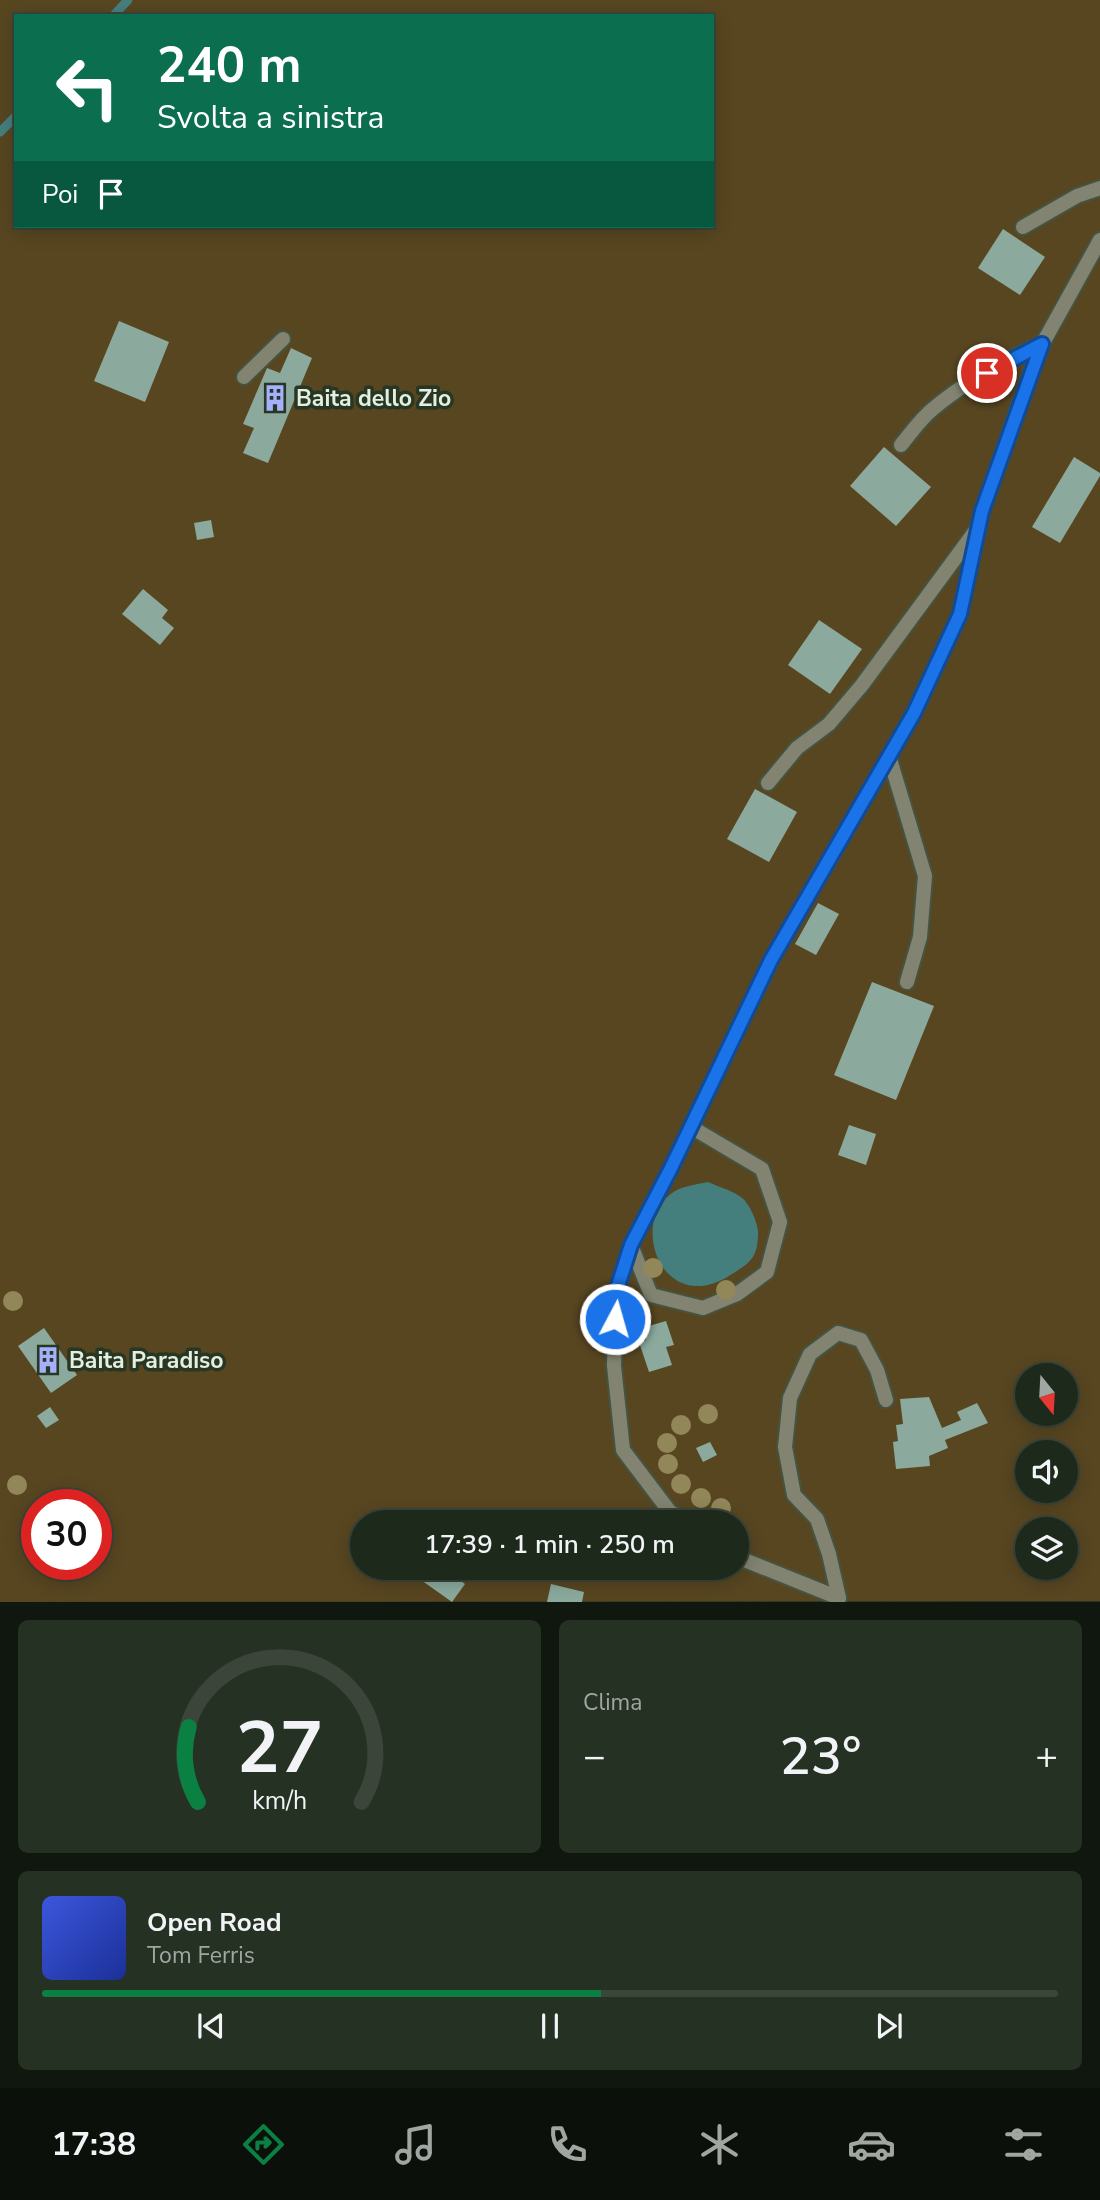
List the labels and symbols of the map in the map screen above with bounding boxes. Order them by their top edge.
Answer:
pin [957,343,1017,403]
building icon: Baita dello Zio [260,383,290,413]
place label: Baita dello Zio [296,383,451,414]
position arrow [578,1282,652,1356]
building icon: Baita Paradiso [33,1345,63,1375]
place label: Baita Paradiso [69,1345,224,1376]
north arrow [1015,1363,1078,1426]
speed limit sign: 30 [21,1489,112,1580]

